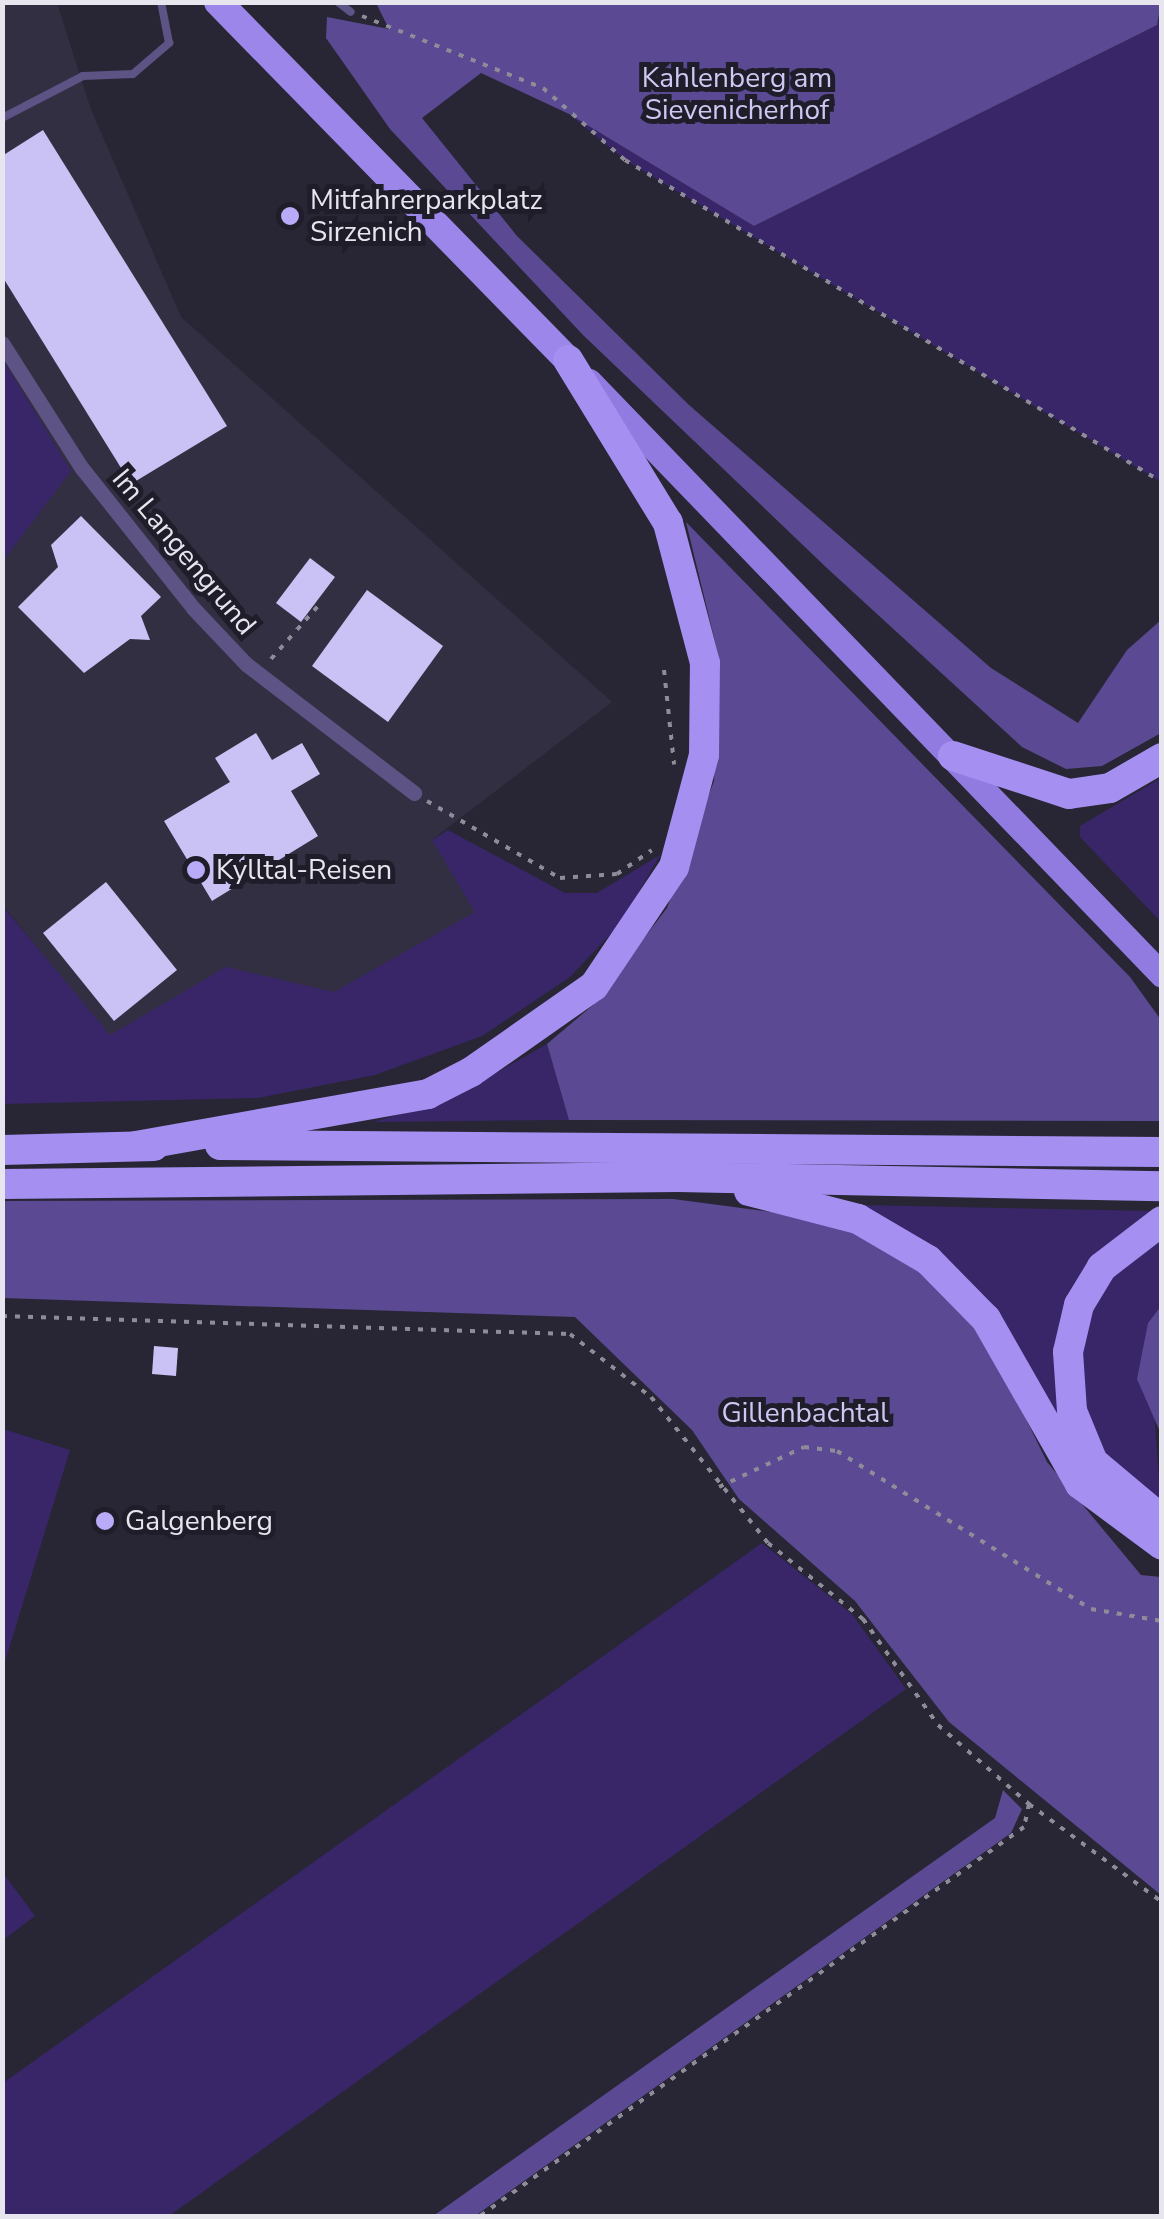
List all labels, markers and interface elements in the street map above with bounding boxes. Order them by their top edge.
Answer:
park label: Kahlenberg am Sievenicherhof [642,61,832,127]
place label: Mitfahrerparkplatz Sirzenich [310,183,542,249]
marker: Mitfahrerparkplatz Sirzenich [279,205,301,227]
street label: Im Langengrund [105,462,263,642]
place label: Kylltal-Reisen [216,853,392,887]
marker: Kylltal-Reisen [185,859,207,881]
park label: Gillenbachtal [721,1396,889,1430]
place label: Galgenberg [125,1504,273,1538]
marker: Galgenberg [94,1510,116,1532]

